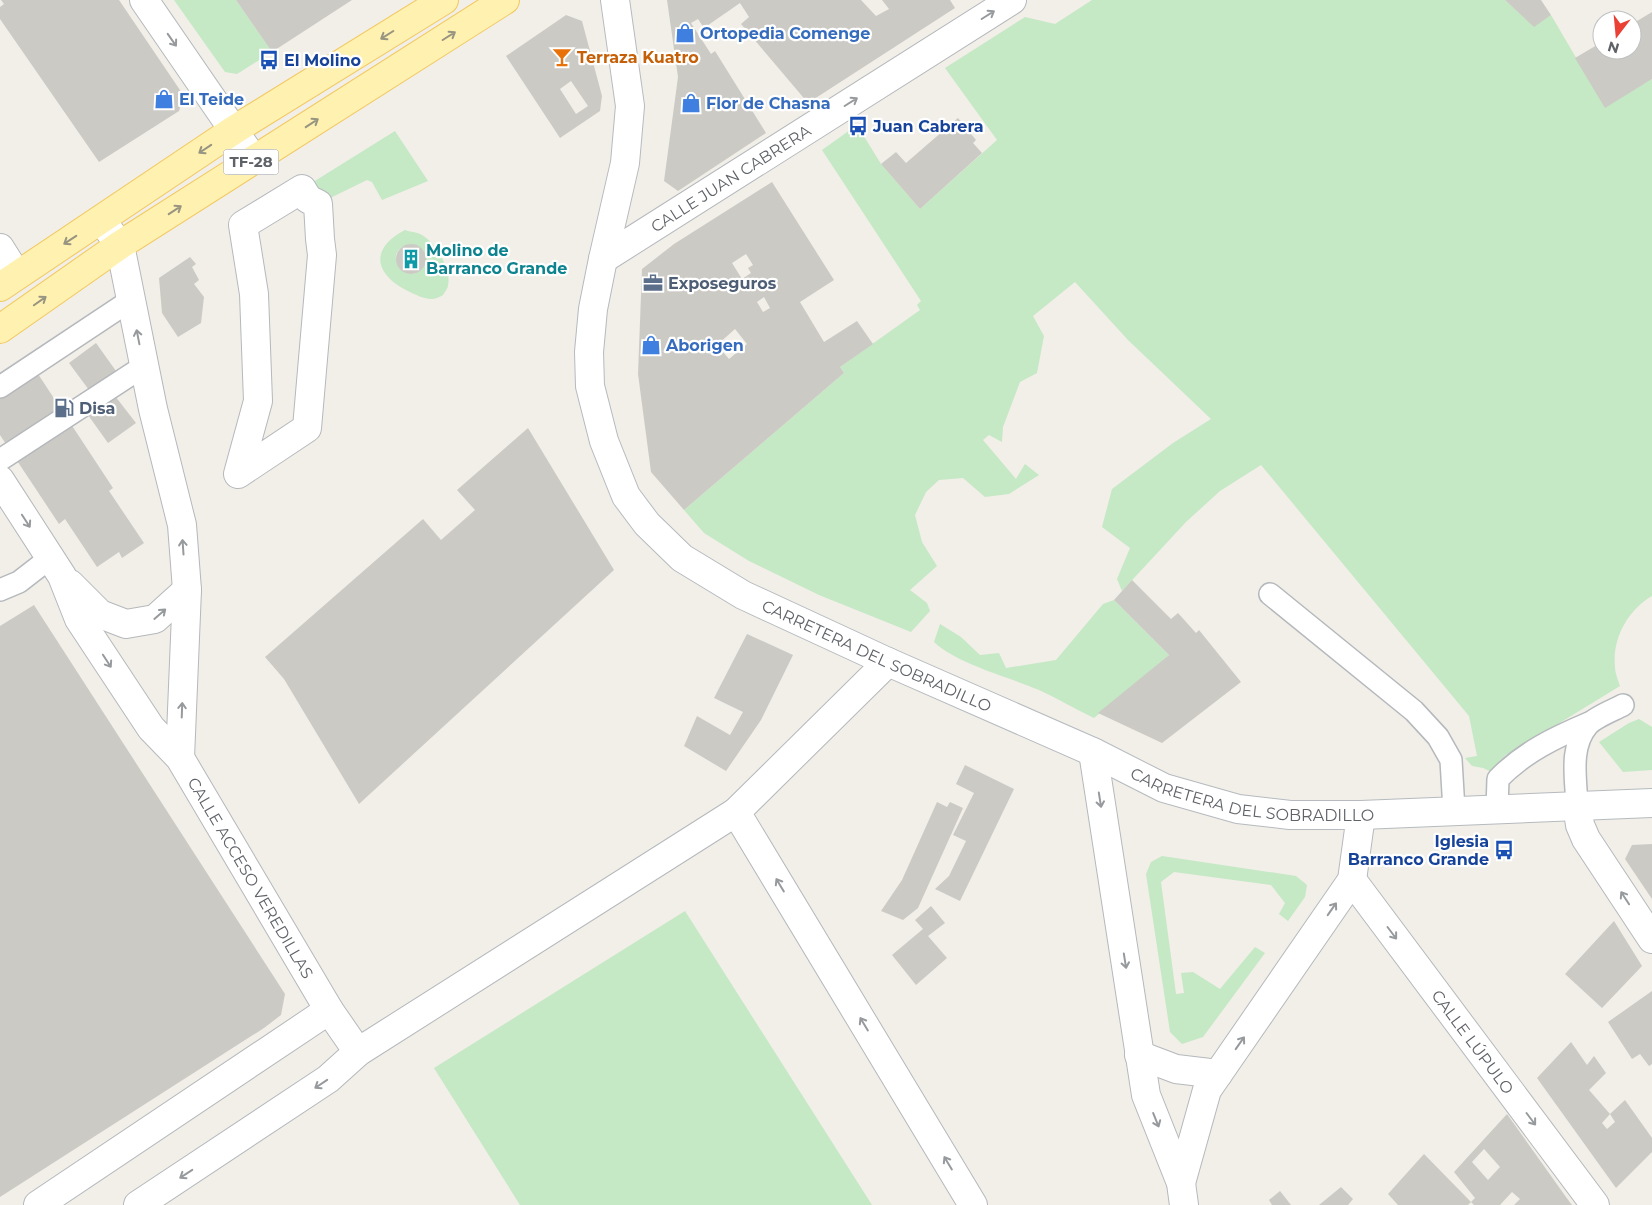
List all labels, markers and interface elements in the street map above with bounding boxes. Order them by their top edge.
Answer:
one-way arrow [981,10,995,20]
north arrow [1592,10,1642,60]
shop icon: Ortopedia Comenge [674,22,696,44]
place label: Ortopedia Comenge [700,24,870,43]
one-way arrow [381,30,395,40]
one-way arrow [442,30,456,41]
one-way arrow [167,33,177,47]
text: N [1605,37,1621,58]
bar icon: Terraza Kuatro [551,46,573,68]
place label: Terraza Kuatro [577,48,699,67]
bus stop icon: El Molino [258,49,280,71]
place label: El Molino [284,51,361,70]
shop icon: El Teide [153,88,175,110]
place label: El Teide [179,90,244,109]
shop icon: Flor de Chasna [680,92,702,114]
place label: Flor de Chasna [706,94,831,113]
one-way arrow [843,97,857,107]
bus stop icon: Juan Cabrera [847,115,869,137]
place label: Juan Cabrera [872,117,984,136]
one-way arrow [304,118,318,128]
street label: CALLE JUAN CABRERA [647,121,815,236]
one-way arrow [199,145,213,155]
road number: TF-28 [224,150,278,174]
one-way arrow [167,205,181,215]
one-way arrow [64,235,78,245]
place label: Molino de Barranco Grande [426,241,567,278]
building icon: Molino de Barranco Grande [400,248,422,270]
office icon: Exposeguros [642,272,664,294]
place label: Exposeguros [668,274,777,293]
one-way arrow [33,296,47,306]
one-way arrow [133,330,143,346]
shop icon: Aborigen [640,334,662,356]
place label: Aborigen [665,336,744,355]
fuel station icon: Disa [53,397,75,419]
place label: Disa [79,399,115,418]
one-way arrow [21,514,32,528]
one-way arrow [179,540,188,556]
street label: CARRETERA DEL SOBRADILLO [759,596,994,716]
one-way arrow [154,608,167,619]
one-way arrow [102,654,112,668]
one-way arrow [177,702,186,718]
street label: CARRETERA DEL SOBRADILLO [1127,764,1375,825]
street label: CALLE ACCESO VEREDILLAS [184,774,317,982]
one-way arrow [1095,792,1105,808]
place label: Iglesia Barranco Grande [1348,832,1489,869]
bus stop icon: Iglesia Barranco Grande [1493,839,1515,861]
one-way arrow [774,878,785,892]
one-way arrow [1620,892,1630,906]
one-way arrow [1327,902,1337,916]
one-way arrow [1387,926,1397,940]
one-way arrow [1120,953,1130,969]
street label: CALLE LÚPULO [1428,986,1518,1098]
one-way arrow [858,1018,868,1032]
one-way arrow [1235,1036,1245,1050]
one-way arrow [315,1079,329,1089]
one-way arrow [1152,1112,1161,1127]
one-way arrow [1526,1112,1536,1126]
one-way arrow [942,1157,952,1171]
one-way arrow [179,1168,193,1179]

